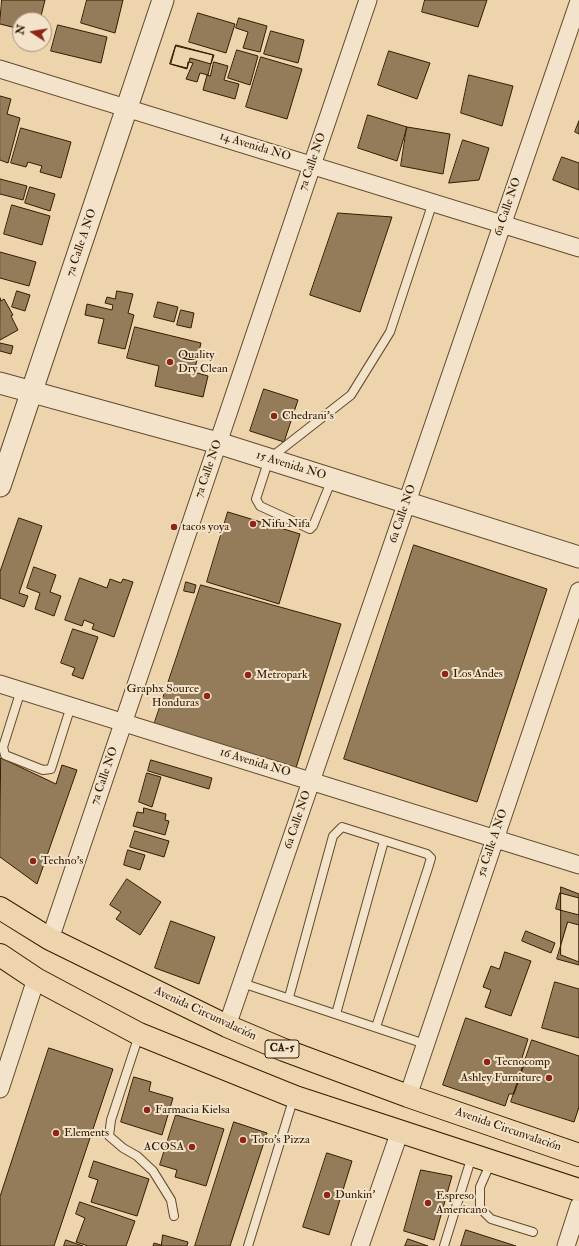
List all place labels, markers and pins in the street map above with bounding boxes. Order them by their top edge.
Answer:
place label: Quality Dry Clean [178,348,228,376]
marker: Quality Dry Clean [165,357,175,367]
place label: Chedrani's [282,409,334,423]
marker: Chedrani's [269,411,279,421]
place label: Nifu Nifa [261,517,310,531]
marker: Nifu Nifa [248,519,258,529]
place label: tacos yoya [182,520,229,534]
marker: tacos yoya [169,522,179,532]
place label: Los Andes [453,667,503,681]
place label: Metropark [256,668,308,682]
marker: Los Andes [440,669,450,679]
marker: Metropark [243,670,253,680]
place label: Graphx Source Honduras [126,682,199,710]
marker: Graphx Source Honduras [202,691,212,701]
place label: Techno's [41,854,83,868]
marker: Techno's [28,856,38,866]
place label: Tecnocomp [495,1055,550,1069]
marker: Tecnocomp [482,1057,492,1067]
place label: Ashley Furniture [460,1071,541,1085]
marker: Ashley Furniture [544,1073,554,1083]
place label: Farmacia Kielsa [155,1103,230,1117]
marker: Farmacia Kielsa [142,1105,152,1115]
place label: Elements [64,1126,109,1140]
marker: Elements [51,1128,61,1138]
place label: Toto's Pizza [251,1133,310,1147]
marker: Toto's Pizza [238,1135,248,1145]
place label: ACOSA [144,1140,184,1154]
marker: ACOSA [187,1142,197,1152]
place label: Dunkin' [335,1188,375,1202]
place label: Espreso Americano [436,1189,487,1217]
marker: Dunkin' [322,1190,332,1200]
marker: Espreso Americano [423,1198,433,1208]

